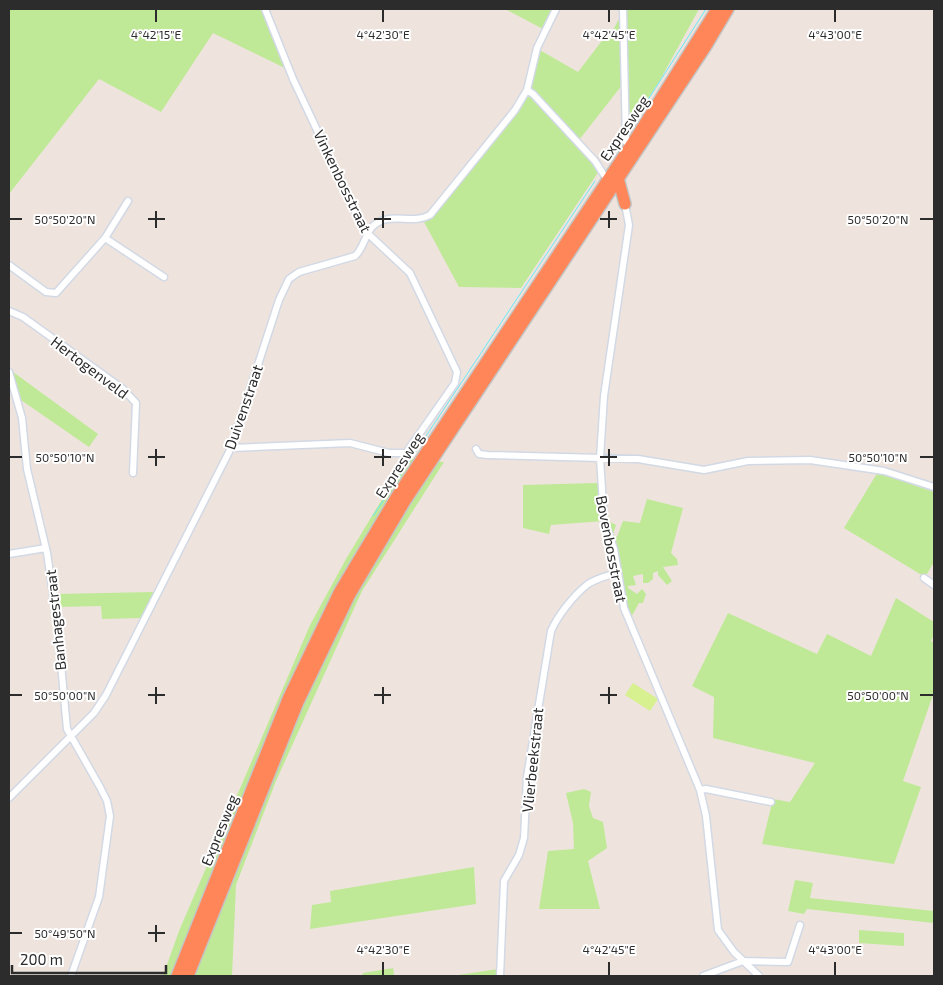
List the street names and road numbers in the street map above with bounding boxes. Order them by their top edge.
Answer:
street label: Expresweg [595,91,653,164]
street label: Vinkenbosstraat [310,127,376,236]
street label: Hertogenveld [48,332,132,402]
street label: Duivenstraat [220,362,266,452]
street label: Expresweg [371,428,427,501]
street label: Bovenbosstraat [593,494,631,604]
street label: Banhagestraat [41,569,69,671]
street label: Vlierbeekstraat [518,706,546,813]
street label: Expresweg [197,791,242,868]

